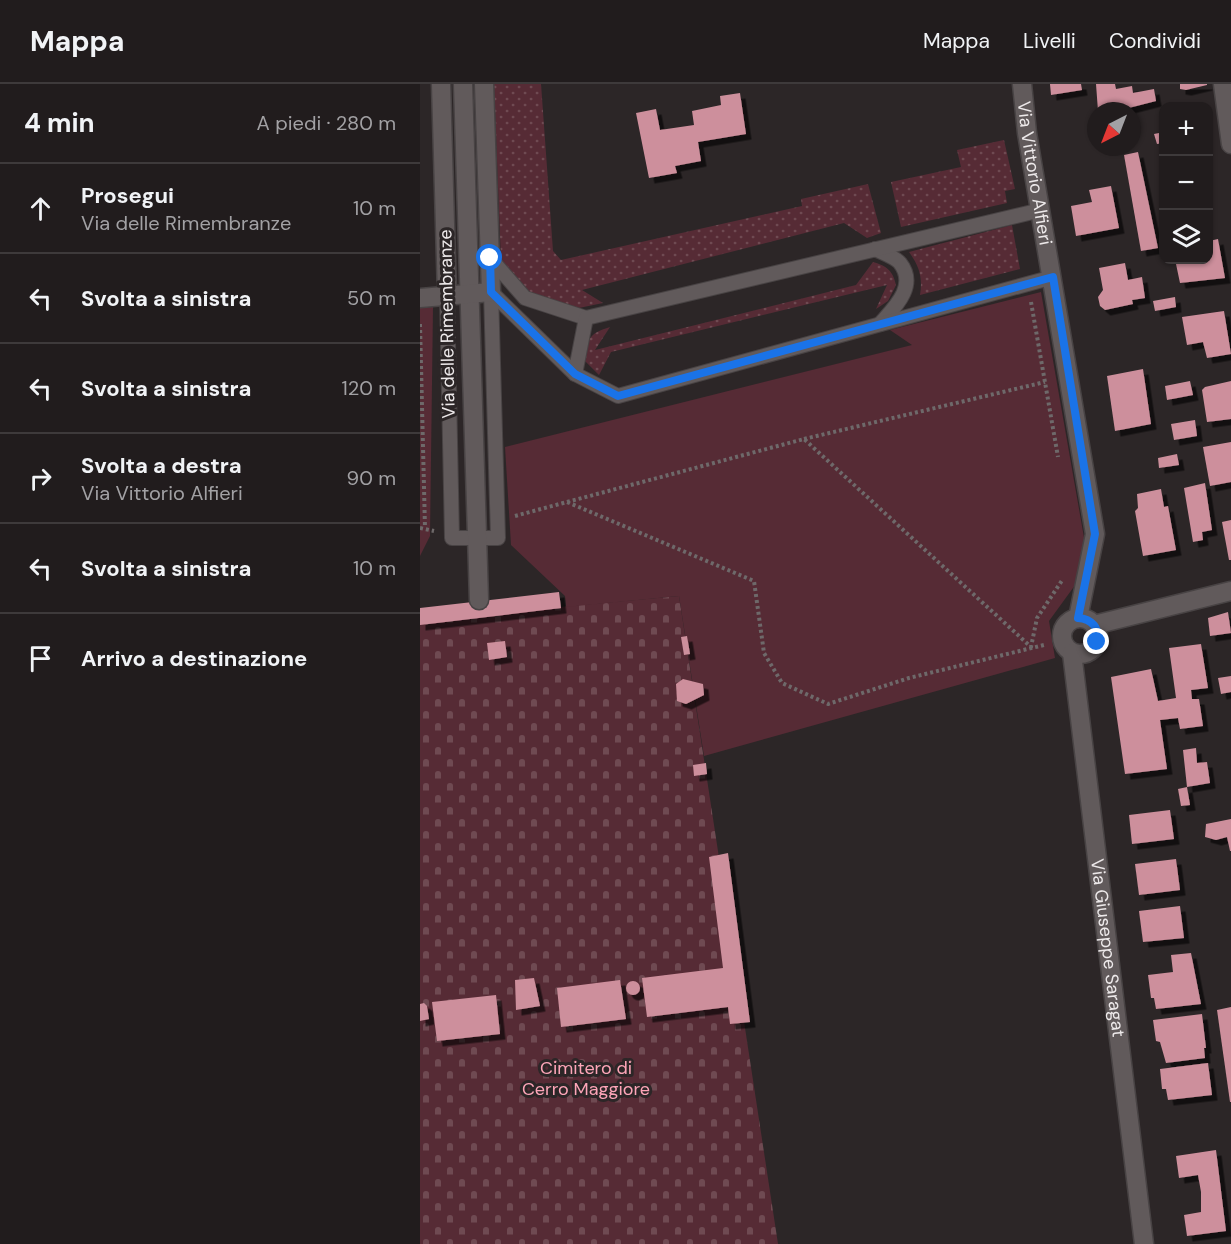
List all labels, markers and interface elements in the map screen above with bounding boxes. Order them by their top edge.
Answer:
text: Mappa [30,23,124,60]
text: Mappa [923,27,990,55]
text: Livelli [1023,27,1076,55]
text: Condividi [1109,27,1201,55]
street label: Via Vittorio Alfieri [1012,100,1058,247]
north arrow [1087,102,1141,156]
map controls [1159,102,1213,264]
button: + [1159,102,1213,156]
text: 4 min [24,106,95,140]
text: A piedi · 280 m [257,110,396,136]
button: − [1159,156,1213,210]
text: Prosegui [81,181,174,210]
icon: ahead [24,192,57,225]
text: 10 m [353,195,396,221]
text: Via delle Rimembranze [81,210,291,236]
button: layers [1159,210,1213,264]
street label: Via delle Rimembranze [433,229,461,419]
route start [476,244,502,270]
icon: left [24,282,57,315]
text: Svolta a sinistra [81,284,251,313]
text: 50 m [347,285,396,311]
icon: left [24,372,57,405]
text: Svolta a sinistra [81,374,251,403]
text: 120 m [342,375,396,401]
text: Svolta a destra [81,451,242,480]
icon: right [24,462,57,495]
text: 90 m [347,465,396,491]
text: Via Vittorio Alfieri [81,480,243,506]
icon: left [24,552,57,585]
text: Svolta a sinistra [81,554,251,583]
text: 10 m [353,555,396,581]
route end [1083,628,1109,654]
icon: arrive [24,642,57,675]
text: Arrivo a destinazione [81,644,307,673]
street label: Via Giuseppe Saragat [1085,857,1131,1038]
park label: Cimitero di Cerro Maggiore [522,1056,650,1101]

